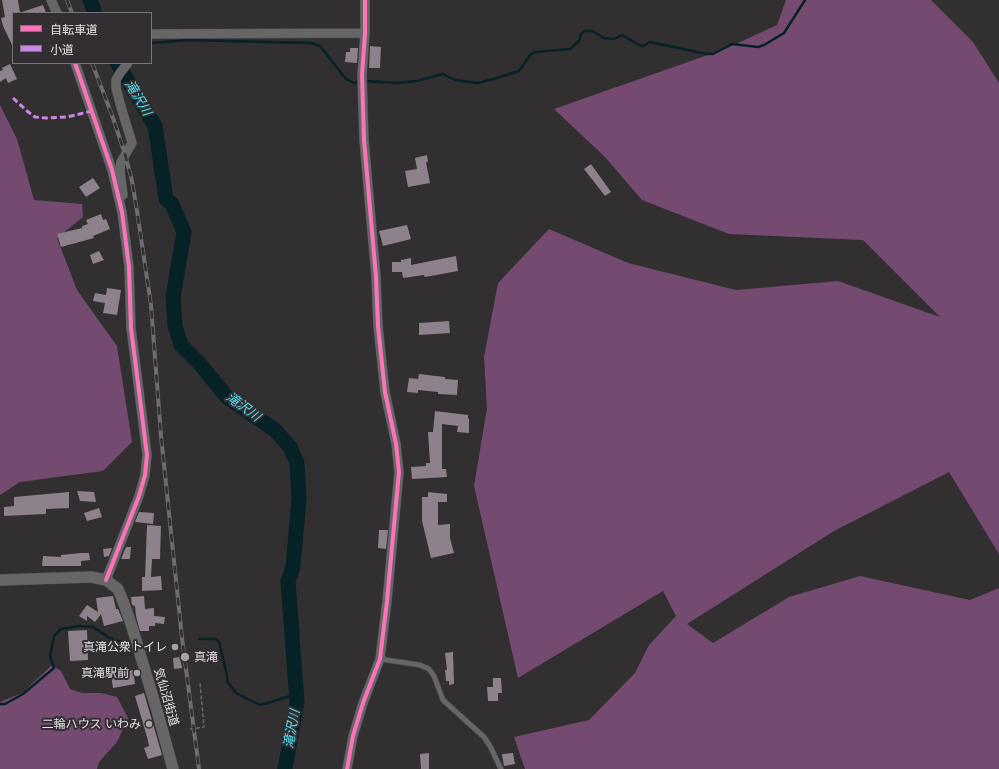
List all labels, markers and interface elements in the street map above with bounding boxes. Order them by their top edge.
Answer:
legend [12,12,152,64]
text: 自転車道 [50,22,98,37]
text: 小道 [50,42,74,57]
water label: 滝沢川 [121,77,155,119]
water label: 滝沢川 [223,389,263,425]
place label: 真滝公衆トイレ [83,640,167,654]
marker: 真滝公衆トイレ [170,642,180,652]
place label: 真滝 [194,650,218,664]
marker: 真滝 [179,651,191,663]
place label: 真滝駅前 [81,666,129,680]
street label: 気仙沼街道 [151,666,181,728]
marker: 真滝駅前 [132,668,142,678]
water label: 滝沢川 [281,708,303,750]
place label: 二輪ハウス いわみ [42,717,141,731]
marker: 二輪ハウス いわみ [144,719,154,729]

